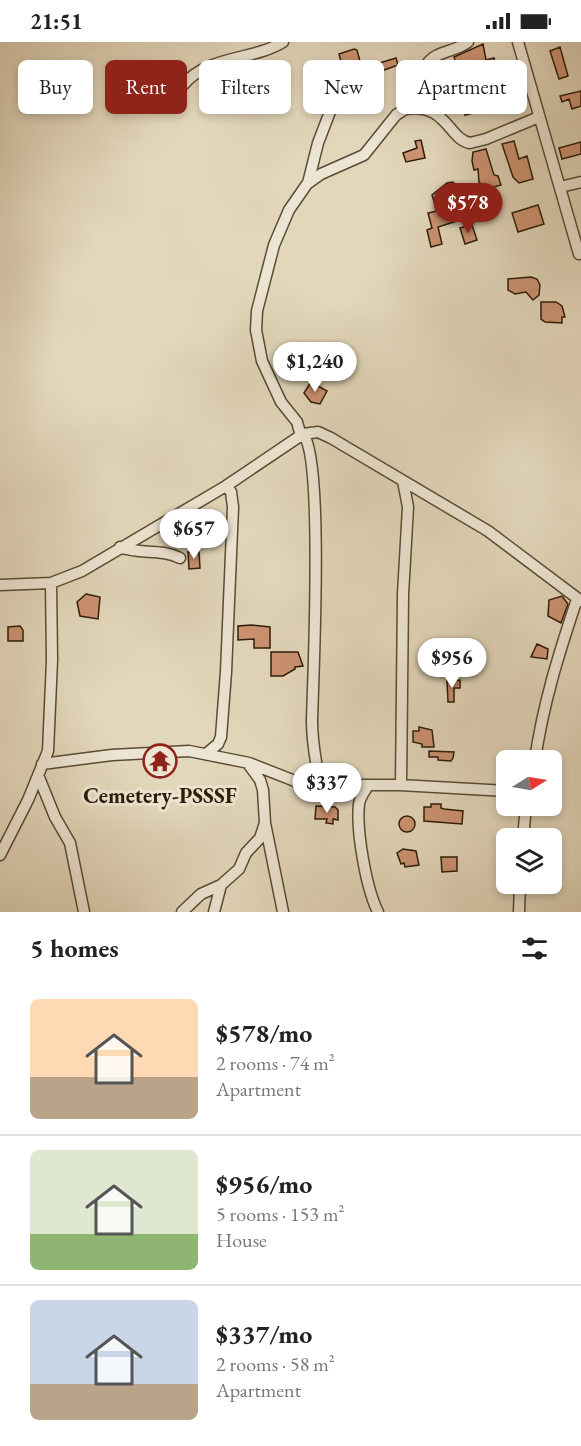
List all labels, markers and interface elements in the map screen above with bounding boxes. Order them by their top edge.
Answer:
text: 21:51 [30,7,83,36]
chip: Buy [18,60,93,114]
chip: Rent [105,60,187,114]
chip: Filters [199,60,291,114]
chip: New [303,60,384,114]
chip: Apartment [396,60,527,114]
pin: $578 [432,183,504,234]
text: $578 [448,189,488,215]
pin: $1,240 [266,342,364,393]
text: $1,240 [287,348,343,374]
pin: $657 [158,509,230,560]
text: $657 [174,515,214,541]
pin: $956 [416,638,488,689]
text: $956 [432,644,472,670]
temple icon: Cemetery-PSSSF [142,743,178,779]
north arrow [496,750,562,816]
map controls [496,750,562,894]
pin: $337 [291,763,363,814]
text: $337 [307,769,347,795]
place label: Cemetery-PSSSF [83,781,237,810]
button: layers [496,828,562,894]
text: 5 homes [30,931,119,965]
icon: filters [518,932,551,965]
text: $578/mo [216,1016,312,1050]
icon: home [78,1023,150,1095]
text: 2 rooms · 74 m² [216,1050,335,1076]
text: Apartment [216,1076,301,1102]
text: $956/mo [216,1167,312,1201]
icon: home [78,1174,150,1246]
text: 5 rooms · 153 m² [216,1201,344,1227]
text: House [216,1227,267,1253]
text: $337/mo [216,1317,312,1351]
icon: home [78,1324,150,1396]
text: 2 rooms · 58 m² [216,1351,335,1377]
text: Apartment [216,1377,301,1403]

